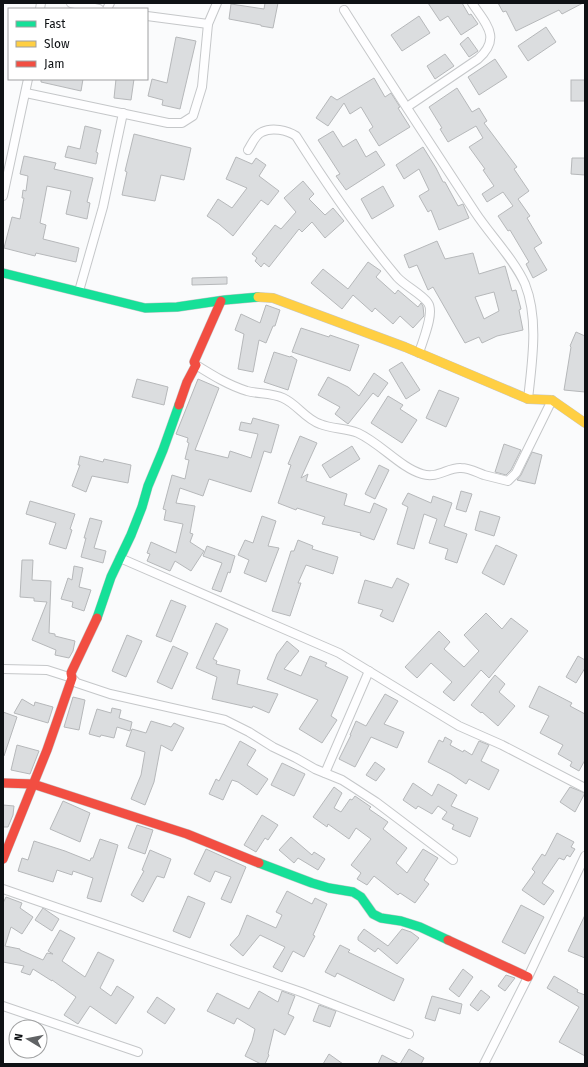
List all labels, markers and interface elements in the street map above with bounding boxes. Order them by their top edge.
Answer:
legend [8,8,148,80]
text: Fast [44,17,66,31]
text: Slow [44,37,70,51]
text: Jam [44,57,64,71]
north arrow [8,1019,48,1059]
text: N [12,1033,26,1042]

